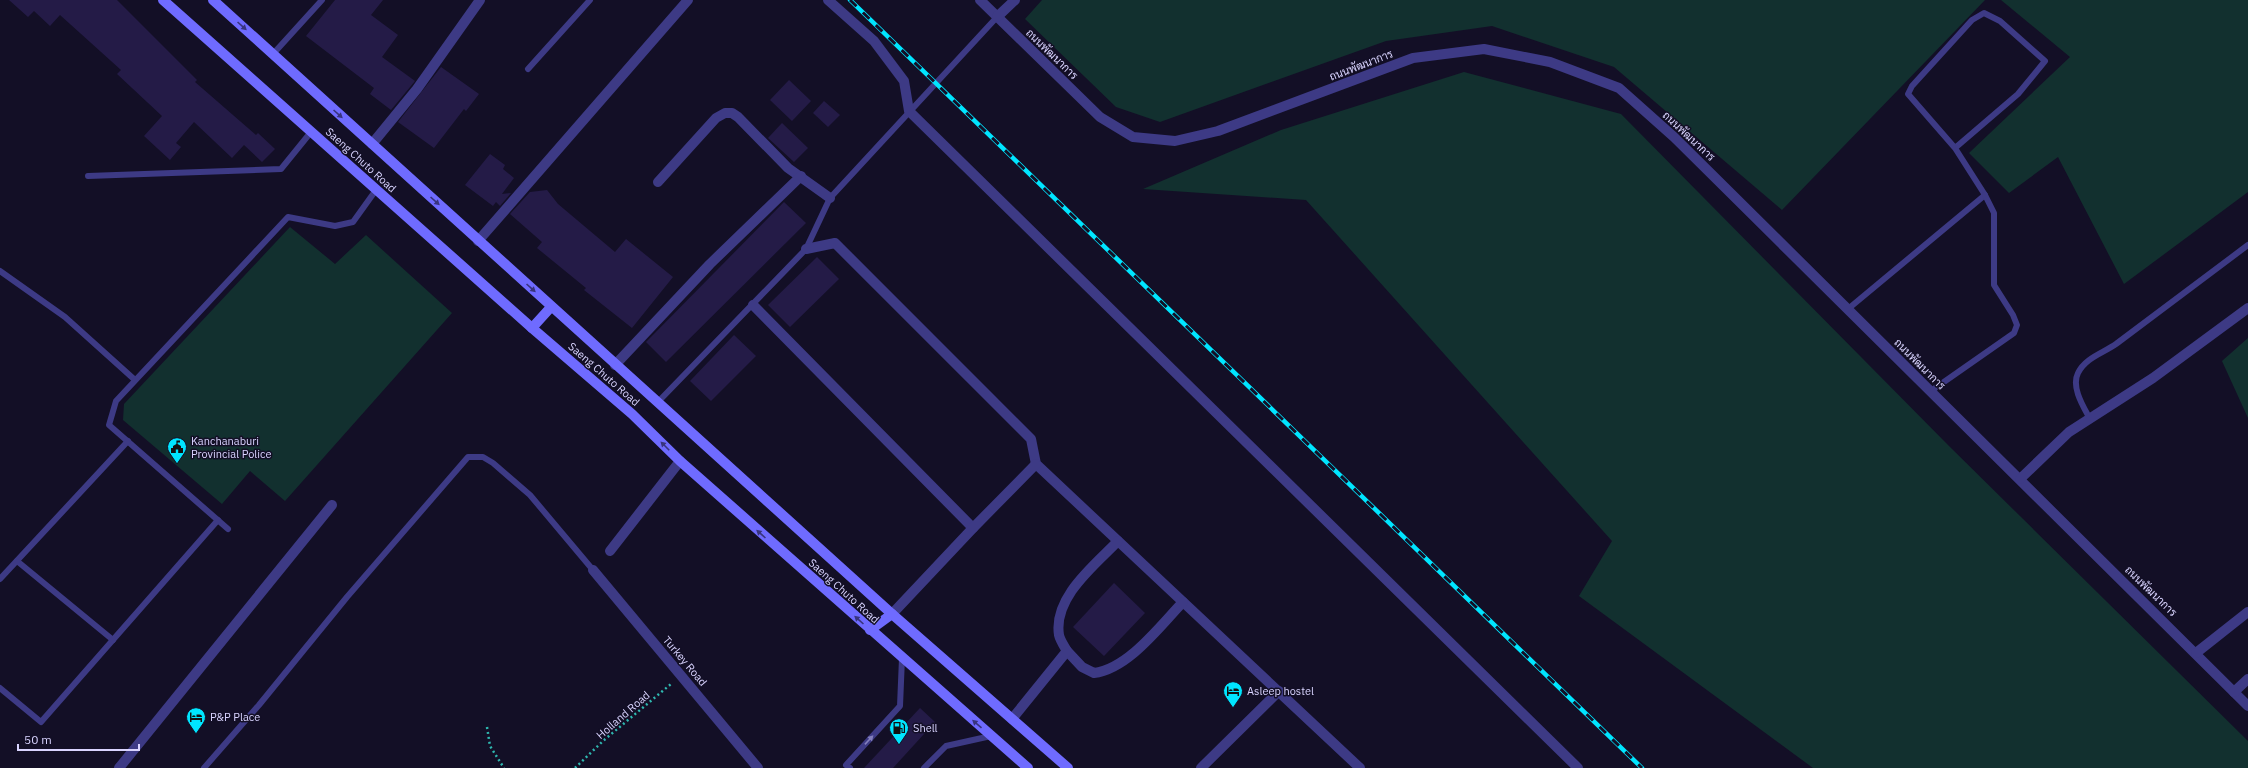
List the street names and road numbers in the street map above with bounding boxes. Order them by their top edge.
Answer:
street label: ถนนพัฒนาการ [1023,26,1081,82]
street label: ถนนพัฒนาการ [1327,46,1395,84]
street label: ถนนพัฒนาการ [1660,108,1718,164]
street label: Saeng Chuto Road [323,125,399,195]
street label: ถนนพัฒนาการ [1891,335,1949,393]
street label: Saeng Chuto Road [565,339,643,409]
street label: Saeng Chuto Road [806,556,882,626]
street label: ถนนพัฒนาการ [2122,563,2180,619]
street label: Turkey Road [660,633,710,689]
street label: Holland Road [593,688,653,742]

